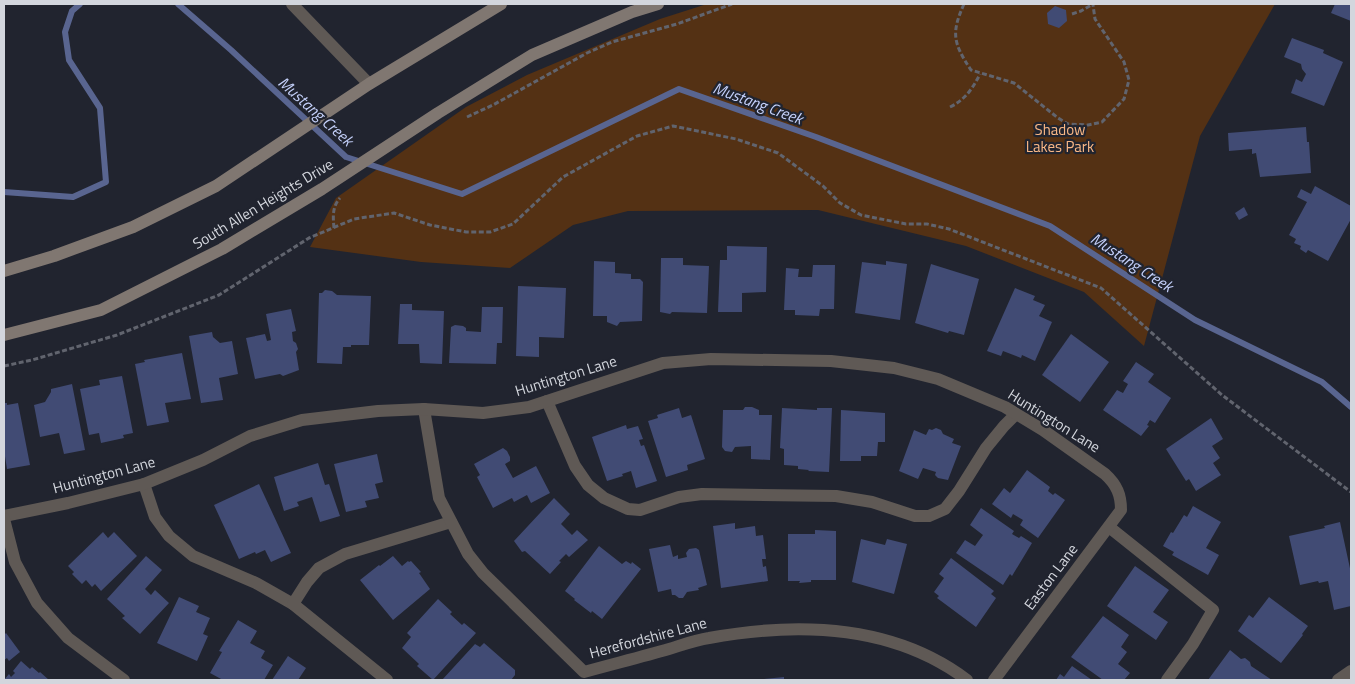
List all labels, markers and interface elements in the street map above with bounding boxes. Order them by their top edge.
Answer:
water label: Mustang Creek [273,71,360,153]
water label: Mustang Creek [710,76,808,131]
park label: Shadow Lakes Park [1026,118,1094,158]
street label: South Allen Heights Drive [188,152,337,255]
water label: Mustang Creek [1086,226,1180,299]
street label: Huntington Lane [512,349,620,402]
street label: Huntington Lane [1004,383,1105,458]
street label: Huntington Lane [50,450,158,499]
street label: Easton Lane [1018,539,1083,615]
street label: Herefordshire Lane [587,611,709,664]

